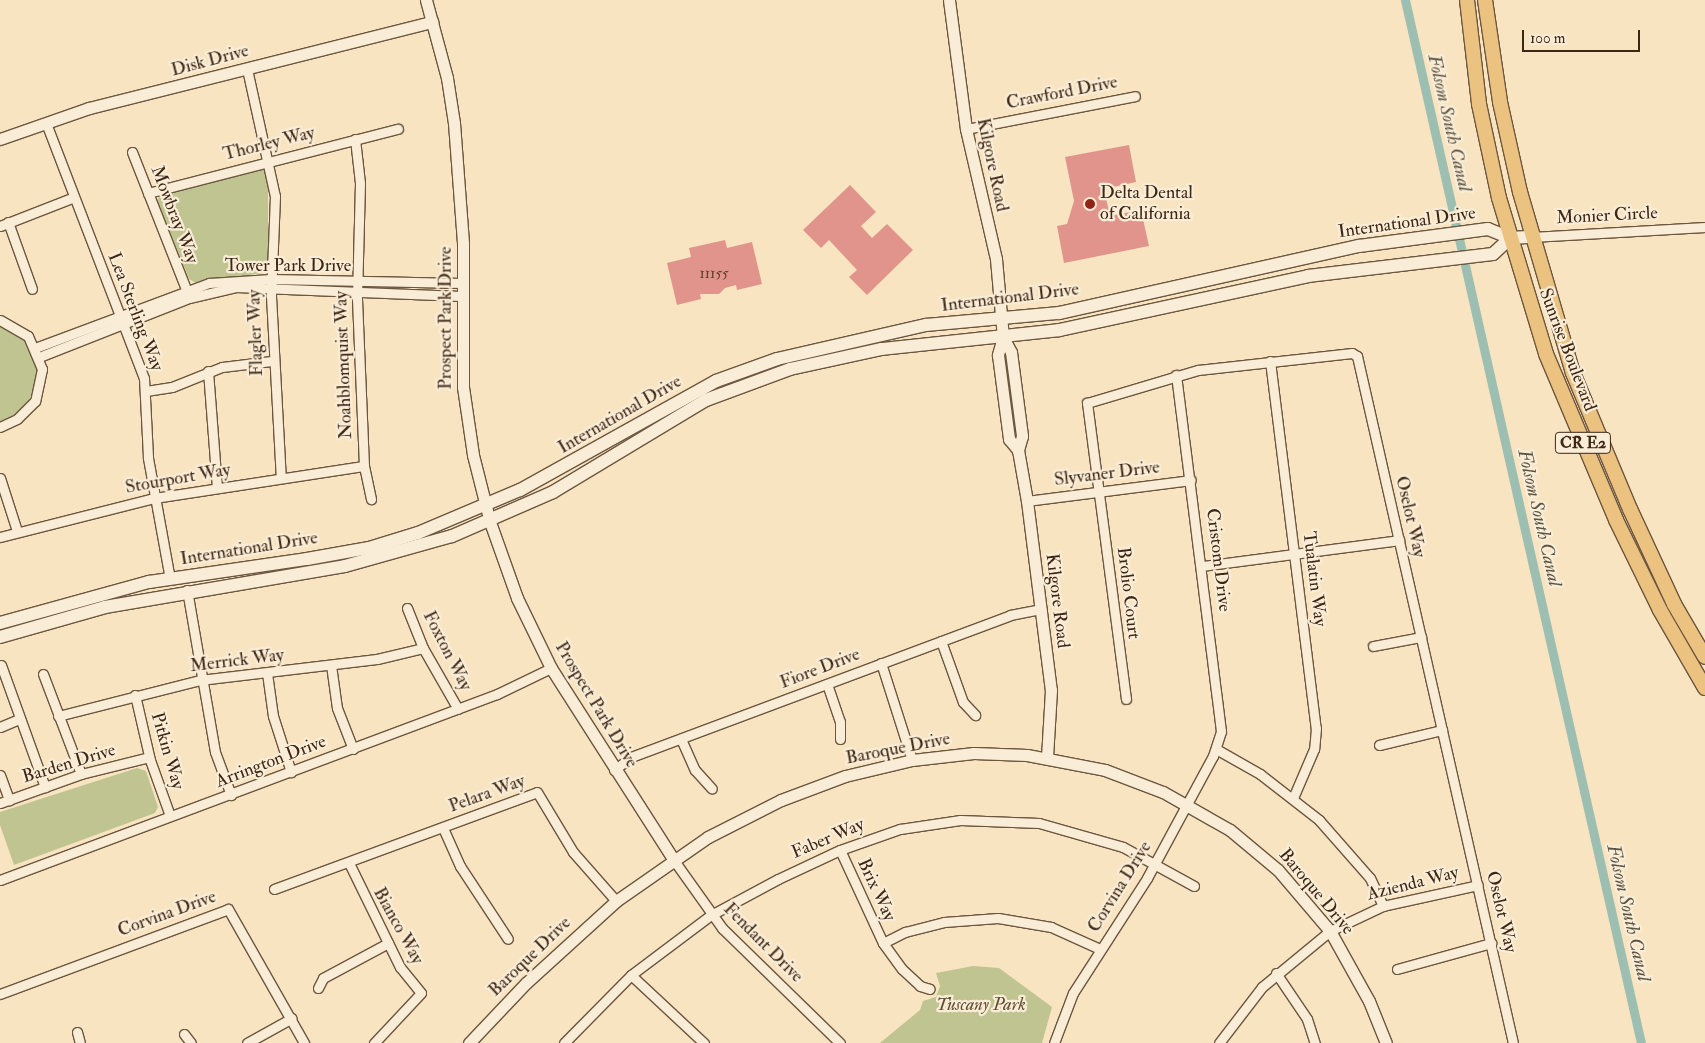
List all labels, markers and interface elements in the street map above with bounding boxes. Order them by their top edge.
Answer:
scale bar [1525,20,1642,52]
text: 100 m [1530,29,1565,48]
street label: Disk Drive [169,40,251,82]
water label: Folsom South Canal [1422,52,1476,194]
street label: Crawford Drive [1005,72,1119,114]
street label: Kilgore Road [972,116,1012,214]
street label: Thorley Way [221,122,317,166]
street label: Mowbray Way [145,163,203,267]
place label: Delta Dental of California [1100,183,1193,225]
marker: Delta Dental of California [1084,198,1096,210]
street label: International Drive [1337,203,1477,243]
street label: Monier Circle [1556,203,1658,229]
street label: Prospect Park Drive [435,246,457,390]
street label: Lea Sterling Way [103,250,167,374]
street label: Tower Park Drive [225,255,351,277]
house number: 11155 [699,265,729,283]
street label: International Drive [940,279,1080,317]
street label: Sunrise Boulevard [1534,286,1600,414]
street label: Flagler Way [244,289,268,377]
street label: Noahblomquist Way [331,291,357,439]
street label: International Drive [555,371,685,459]
road number: CR E2 [1554,429,1612,456]
water label: Folsom South Canal [1512,447,1566,589]
street label: Slyvaner Drive [1053,457,1161,491]
street label: Stourport Way [124,459,232,499]
street label: Oselot Way [1390,474,1430,560]
street label: Cristom Drive [1201,507,1235,613]
street label: International Drive [179,527,319,571]
street label: Tualatin Way [1297,530,1331,628]
street label: Brolio Court [1112,546,1144,640]
street label: Kilgore Road [1040,552,1074,650]
street label: Foxton Way [418,607,476,695]
street label: Prospect Park Drive [550,638,642,772]
street label: Fiore Drive [777,644,863,694]
street label: Merrick Way [189,645,285,677]
street label: Pitkin Way [146,710,188,792]
street label: Baroque Drive [844,728,952,770]
street label: Arrington Drive [213,731,329,793]
street label: Barden Drive [20,740,118,788]
street label: Pelara Way [446,770,528,818]
street label: Faber Way [788,814,868,864]
street label: Corvina Drive [1084,838,1156,936]
water label: Folsom South Canal [1601,842,1655,984]
street label: Baroque Drive [1274,845,1358,939]
street label: Brix Way [852,855,900,925]
street label: Azienda Way [1365,862,1461,906]
street label: Oselot Way [1481,869,1521,955]
street label: Bianco Way [368,884,428,968]
street label: Corvina Drive [115,886,219,942]
street label: Fendant Drive [719,899,807,987]
street label: Baroque Drive [484,913,576,1001]
park label: Tuscany Park [936,994,1026,1016]

